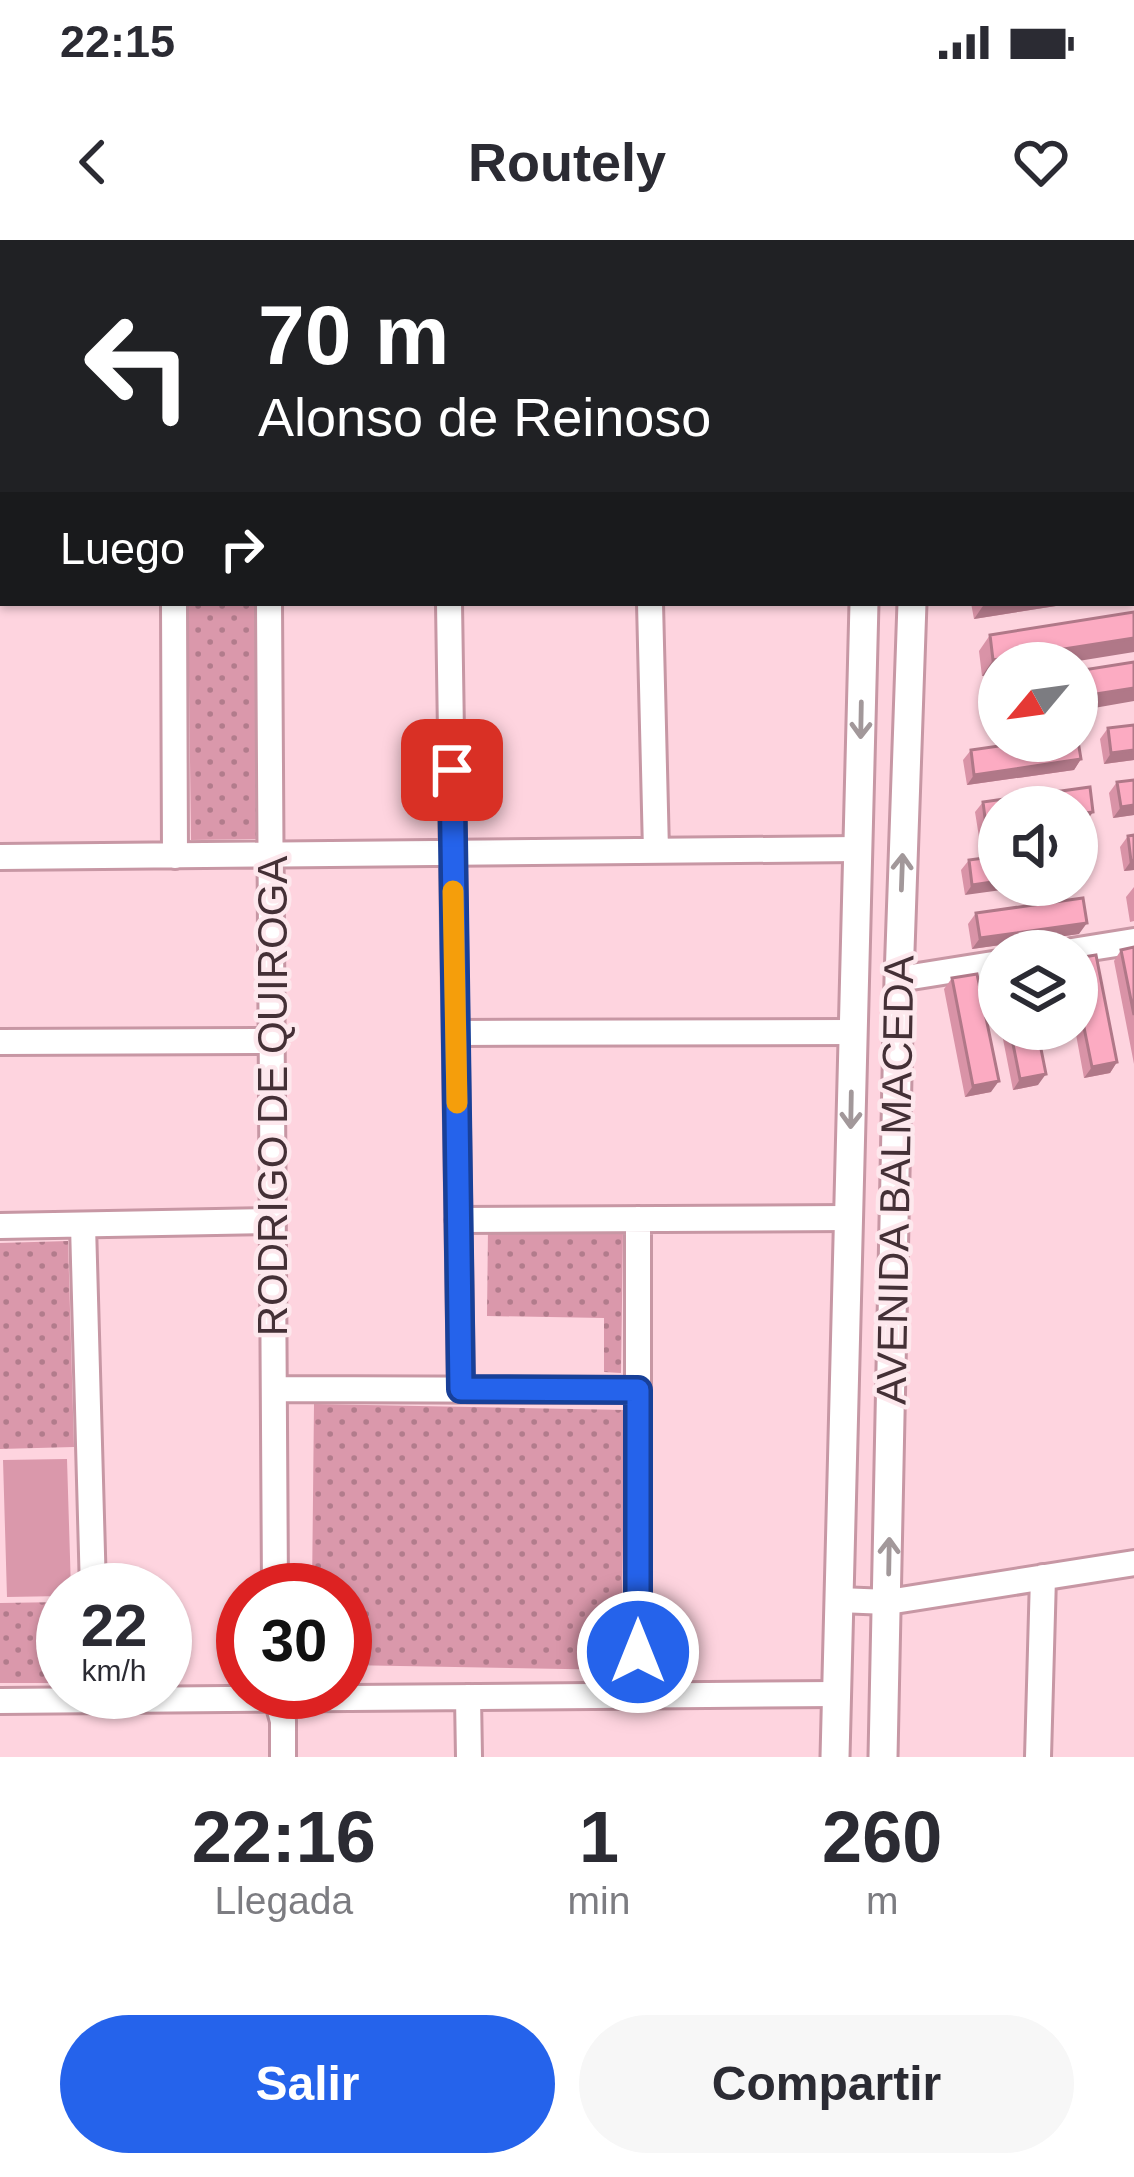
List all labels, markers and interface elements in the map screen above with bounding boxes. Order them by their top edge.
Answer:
text: 22:15 [60,16,175,67]
icon: back [60,129,126,195]
icon: heart [1008,129,1074,195]
text: Routely [468,132,666,192]
icon: left [60,288,216,444]
text: 70 m [258,288,449,382]
text: Alonso de Reinoso [258,387,711,447]
icon: right [209,516,275,582]
text: Luego [60,523,185,574]
north arrow [978,642,1098,762]
map controls [978,642,1098,1050]
one-way arrow [849,700,872,739]
pin [401,719,503,821]
icon: arrive [419,737,485,803]
button: sound [978,786,1098,906]
one-way arrow [891,853,914,892]
street label: RODRIGO DE QUIROGA [249,856,296,1336]
button: layers [978,930,1098,1050]
street label: AVENIDA BALMACEDA [868,955,922,1405]
one-way arrow [839,1090,862,1129]
one-way arrow [877,1537,900,1576]
speed limit sign: 30 [216,1563,372,1719]
position arrow [575,1589,701,1715]
text: 22 [81,1592,147,1659]
text: km/h [81,1654,147,1687]
text: 22:16 [192,1797,376,1877]
text: 1 [579,1797,619,1877]
text: 260 [822,1797,942,1877]
text: Llegada [214,1879,353,1922]
text: min [568,1879,630,1922]
text: m [866,1879,898,1922]
button: Salir [60,2015,555,2153]
button: Compartir [579,2015,1074,2153]

